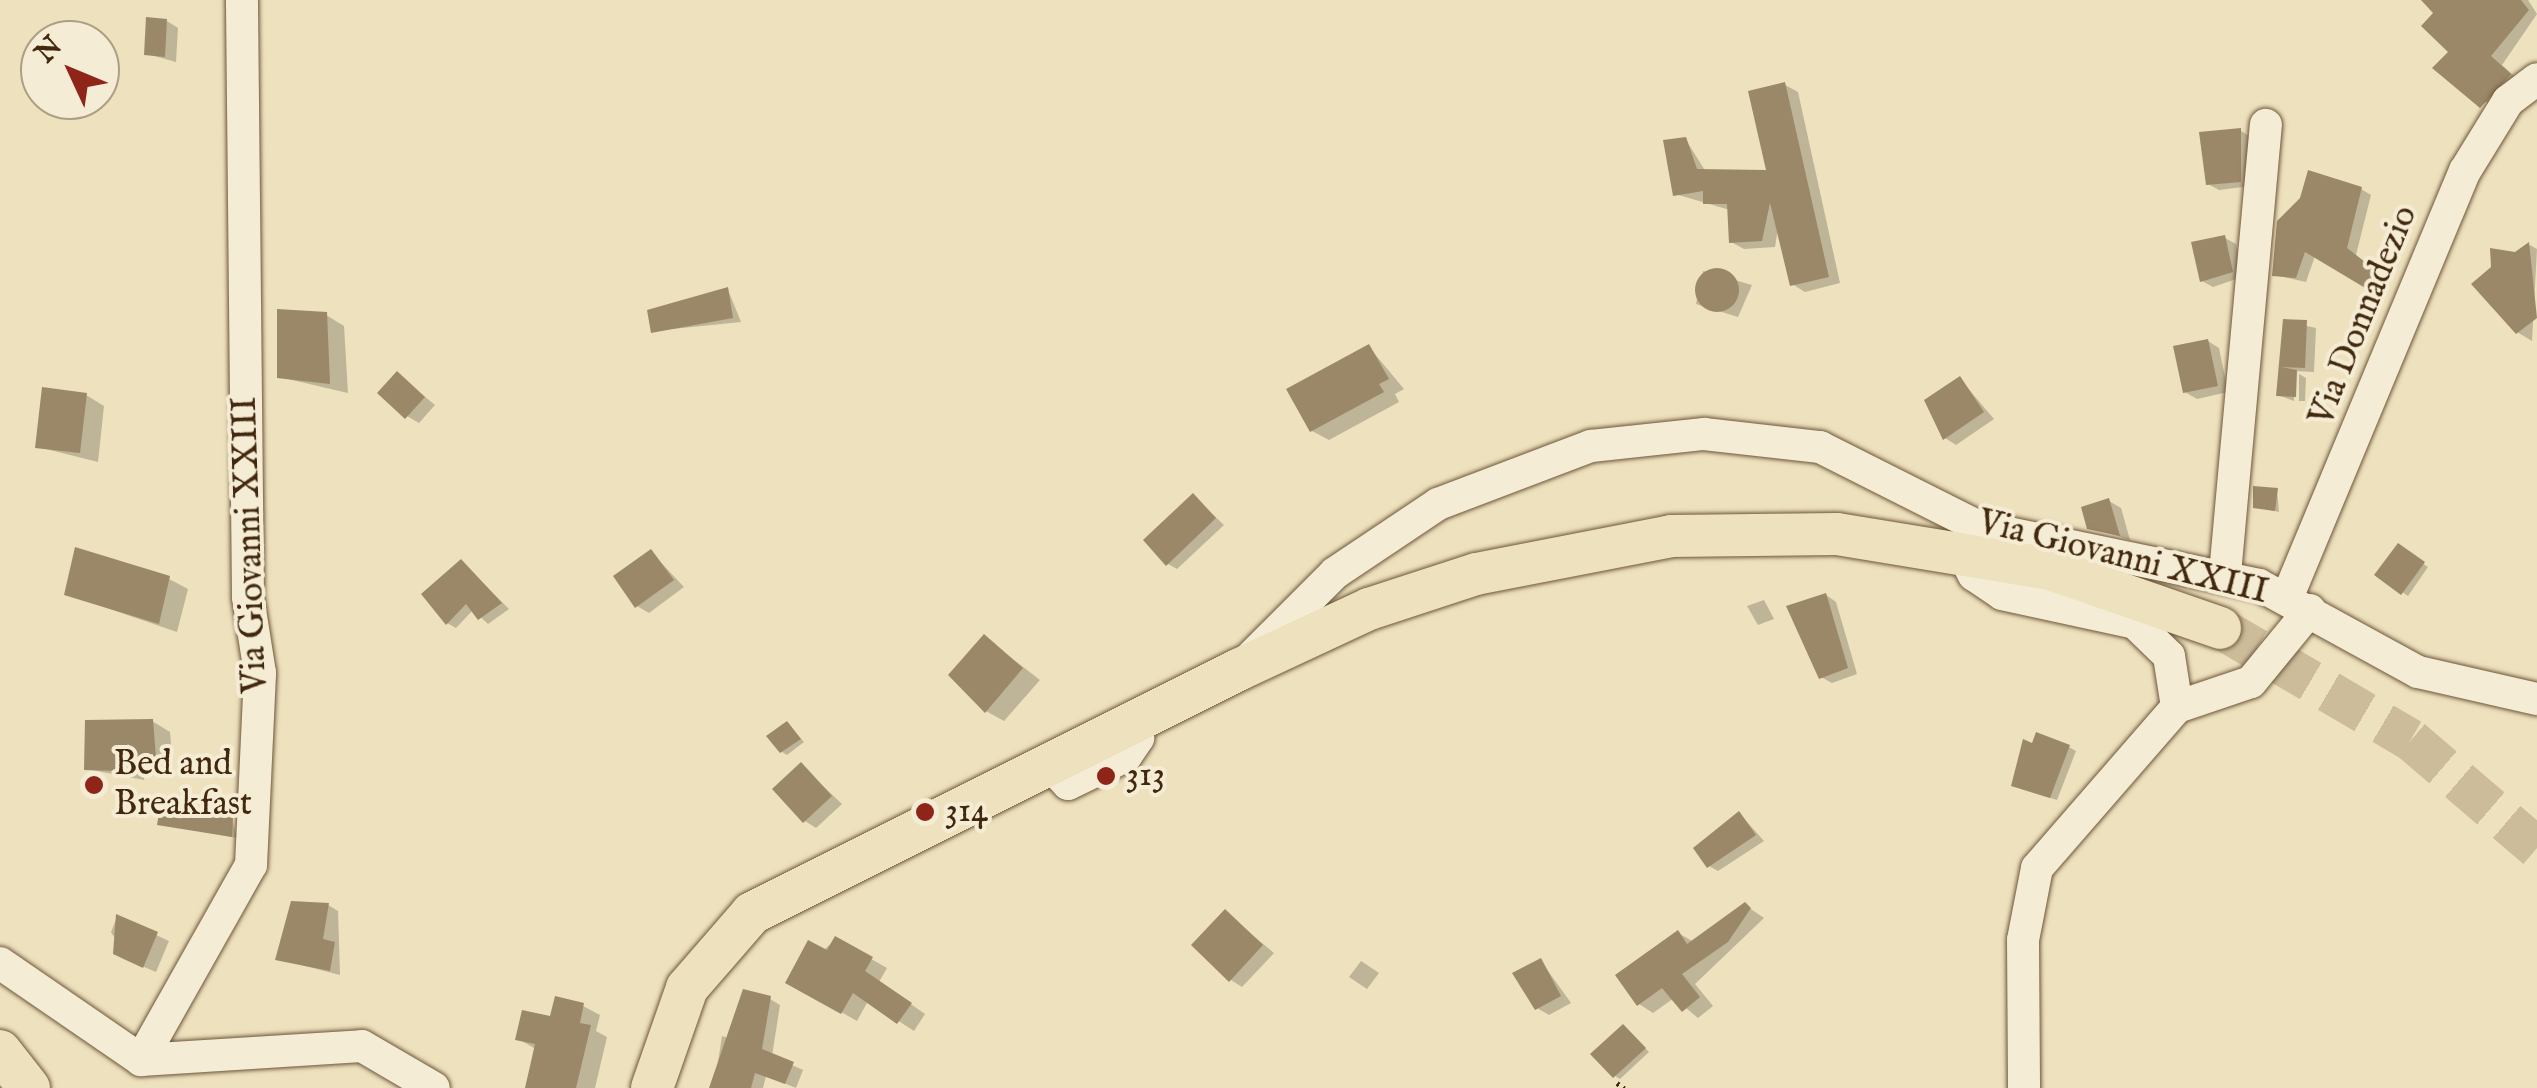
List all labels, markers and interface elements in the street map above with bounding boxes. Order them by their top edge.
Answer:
north arrow [20,20,120,120]
text: N [28,29,70,71]
street label: Via Donnadezio [2301,200,2427,432]
street label: Via Giovanni XXIII [225,396,277,694]
street label: Via Giovanni XXIII [1974,502,2272,614]
place label: Bed and Breakfast [114,744,252,826]
place label: 313 [1126,755,1165,797]
marker: 313 [1095,765,1117,787]
marker: Bed and Breakfast [83,774,105,796]
place label: 314 [945,791,988,833]
marker: 314 [914,801,936,823]

